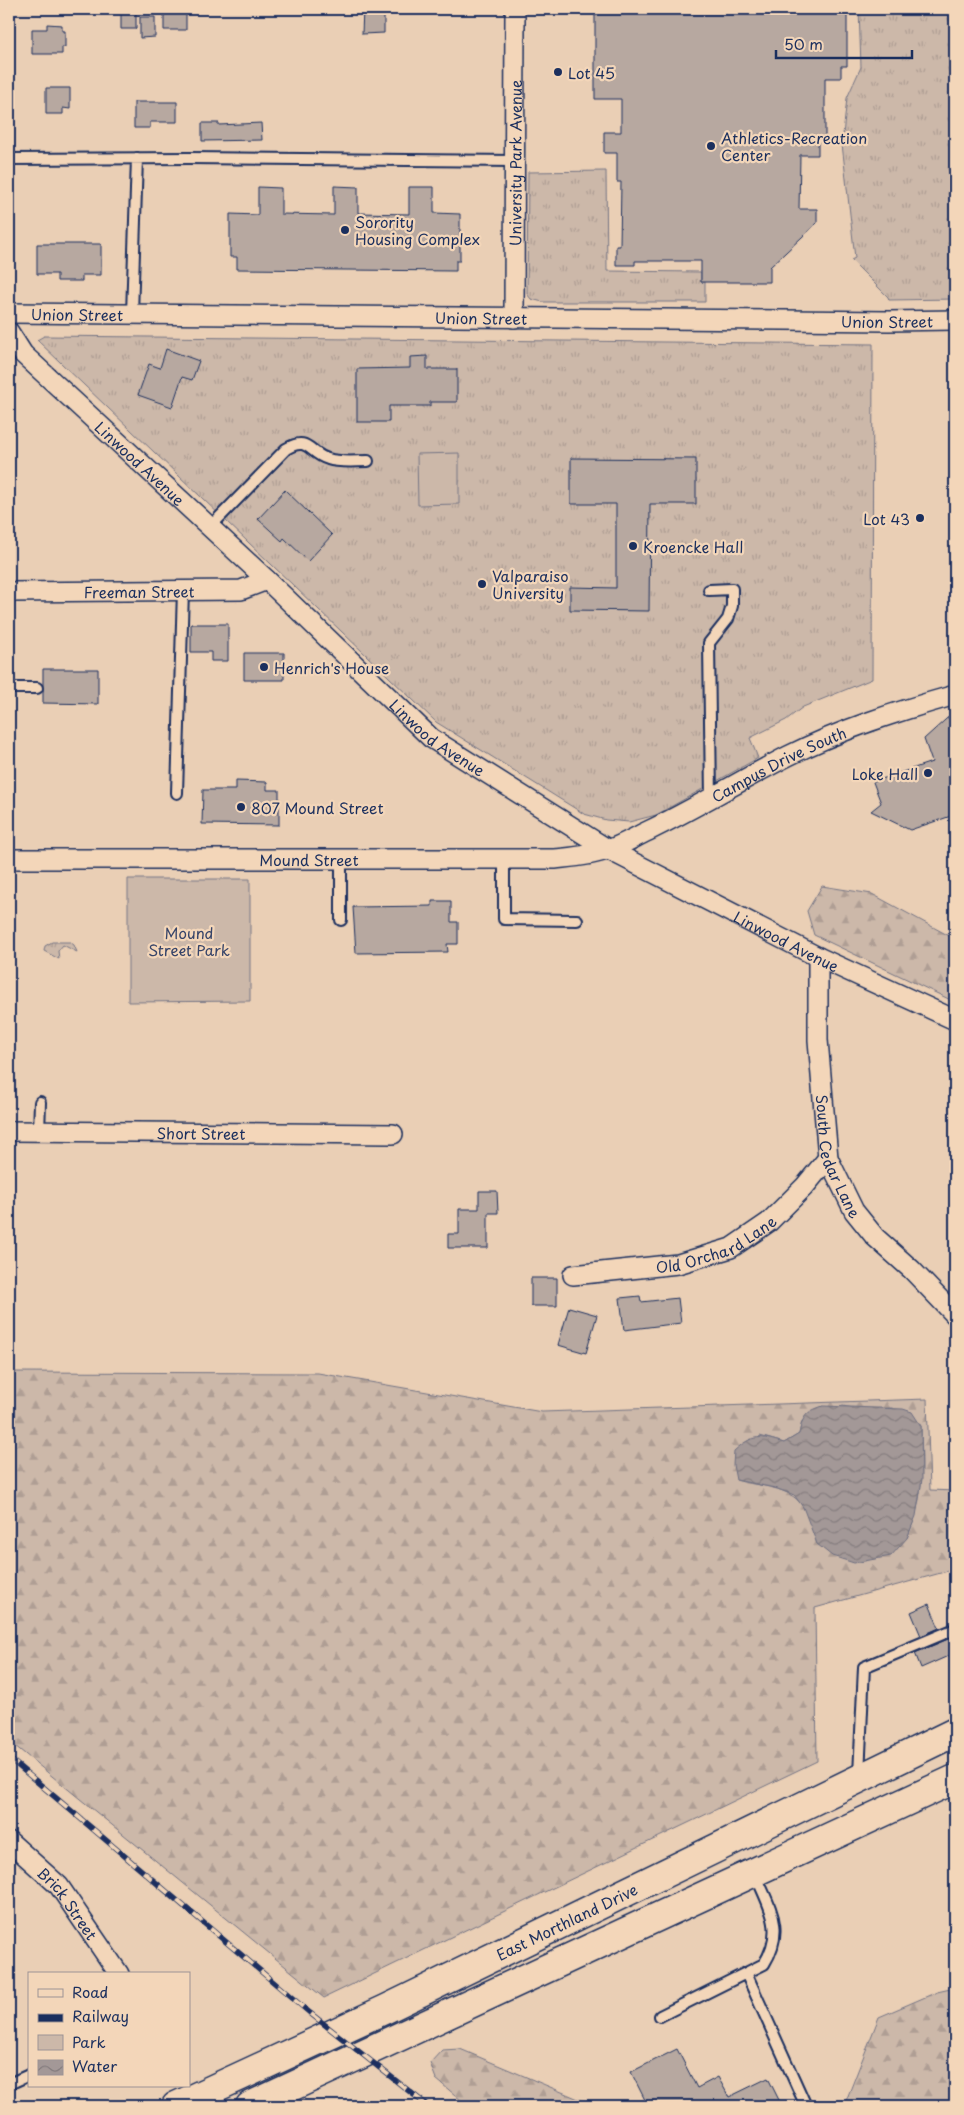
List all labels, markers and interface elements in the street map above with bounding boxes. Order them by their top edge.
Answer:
scale bar [776,28,913,60]
text: 50 m [784,32,823,55]
place label: Lot 45 [568,61,615,84]
marker: Lot 45 [552,66,564,78]
street label: University Park Avenue [503,80,526,246]
place label: Athletics-Recreation Center [721,126,867,166]
marker: Athletics-Recreation Center [705,140,717,152]
place label: Sorority Housing Complex [355,210,480,250]
marker: Sorority Housing Complex [339,224,351,236]
street label: Union Street [31,302,123,326]
street label: Union Street [435,305,527,329]
street label: Union Street [841,309,933,333]
street label: Linwood Avenue [90,415,190,510]
place label: Lot 43 [863,507,910,530]
marker: Lot 43 [914,512,926,524]
place label: Kroencke Hall [643,535,743,558]
marker: Kroencke Hall [627,540,639,552]
place label: Valparaiso University [492,564,568,604]
marker: Valparaiso University [476,578,488,590]
street label: Freeman Street [83,579,195,603]
place label: Henrich's House [274,656,389,679]
marker: Henrich's House [258,661,270,673]
street label: Linwood Avenue [385,693,490,781]
street label: Campus Drive South [707,720,849,807]
place label: Loke Hall [852,762,918,785]
marker: Loke Hall [922,767,934,779]
place label: 807 Mound Street [251,796,384,819]
marker: 807 Mound Street [235,801,247,813]
street label: Mound Street [259,848,359,871]
street label: Linwood Avenue [730,904,843,977]
park label: Mound Street Park [148,921,230,961]
street label: South Cedar Lane [811,1094,867,1223]
street label: Short Street [156,1121,246,1144]
street label: Old Orchard Lane [655,1210,781,1278]
street label: Brick Street [33,1861,104,1944]
street label: East Morthland Drive [492,1877,641,1965]
legend [28,1972,190,2088]
text: Road [72,1980,108,2003]
text: Railway [72,2004,129,2027]
text: Park [72,2030,106,2053]
text: Water [72,2054,117,2077]

